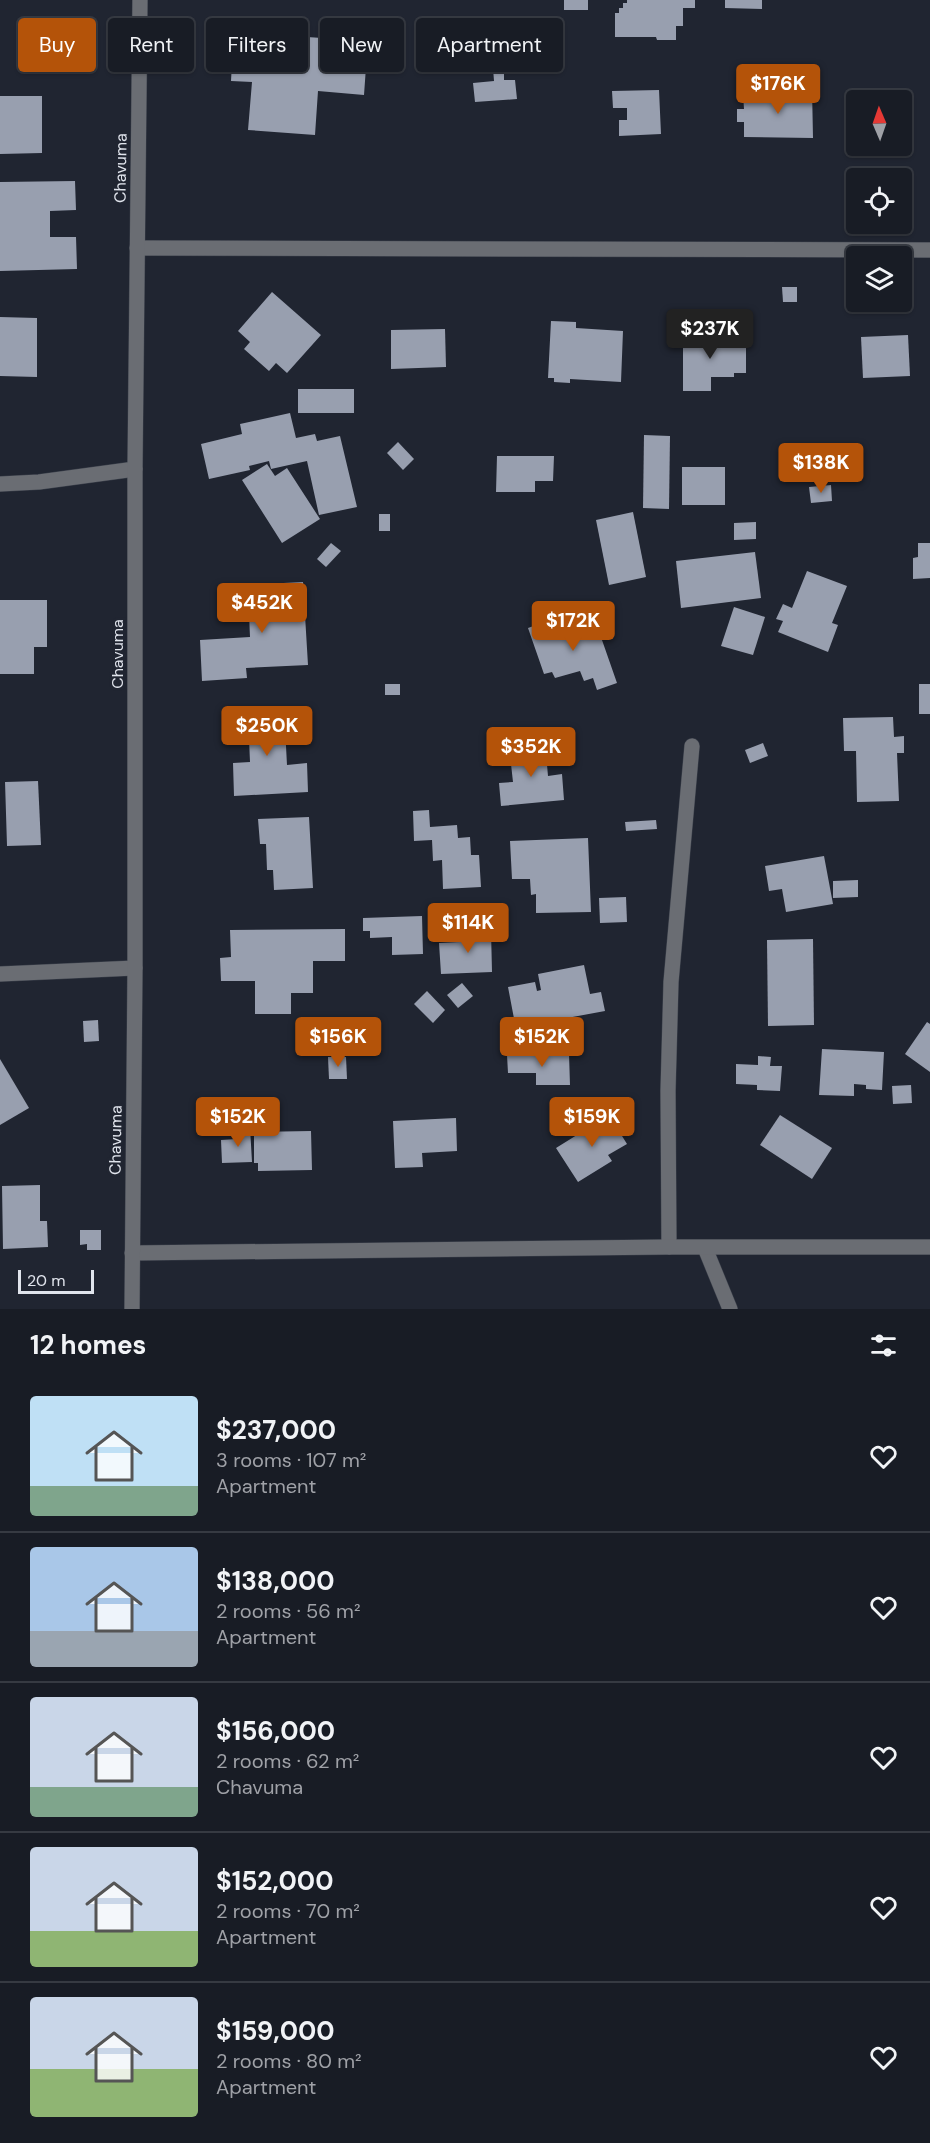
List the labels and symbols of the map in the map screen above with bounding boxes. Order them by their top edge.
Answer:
pin: $176K [736,64,820,115]
north arrow [846,90,912,156]
street label: Chavuma [109,133,132,203]
pin: $237K [668,309,752,360]
pin: $138K [779,443,863,494]
pin: $452K [220,583,304,634]
pin: $172K [531,601,615,652]
street label: Chavuma [107,619,128,689]
pin: $250K [225,706,309,757]
pin: $352K [489,727,573,778]
pin: $114K [426,903,510,954]
pin: $156K [296,1017,380,1068]
pin: $152K [500,1017,584,1068]
pin: $152K [196,1097,280,1148]
pin: $159K [550,1097,634,1148]
street label: Chavuma [104,1105,127,1175]
scale bar [18,1267,94,1294]

